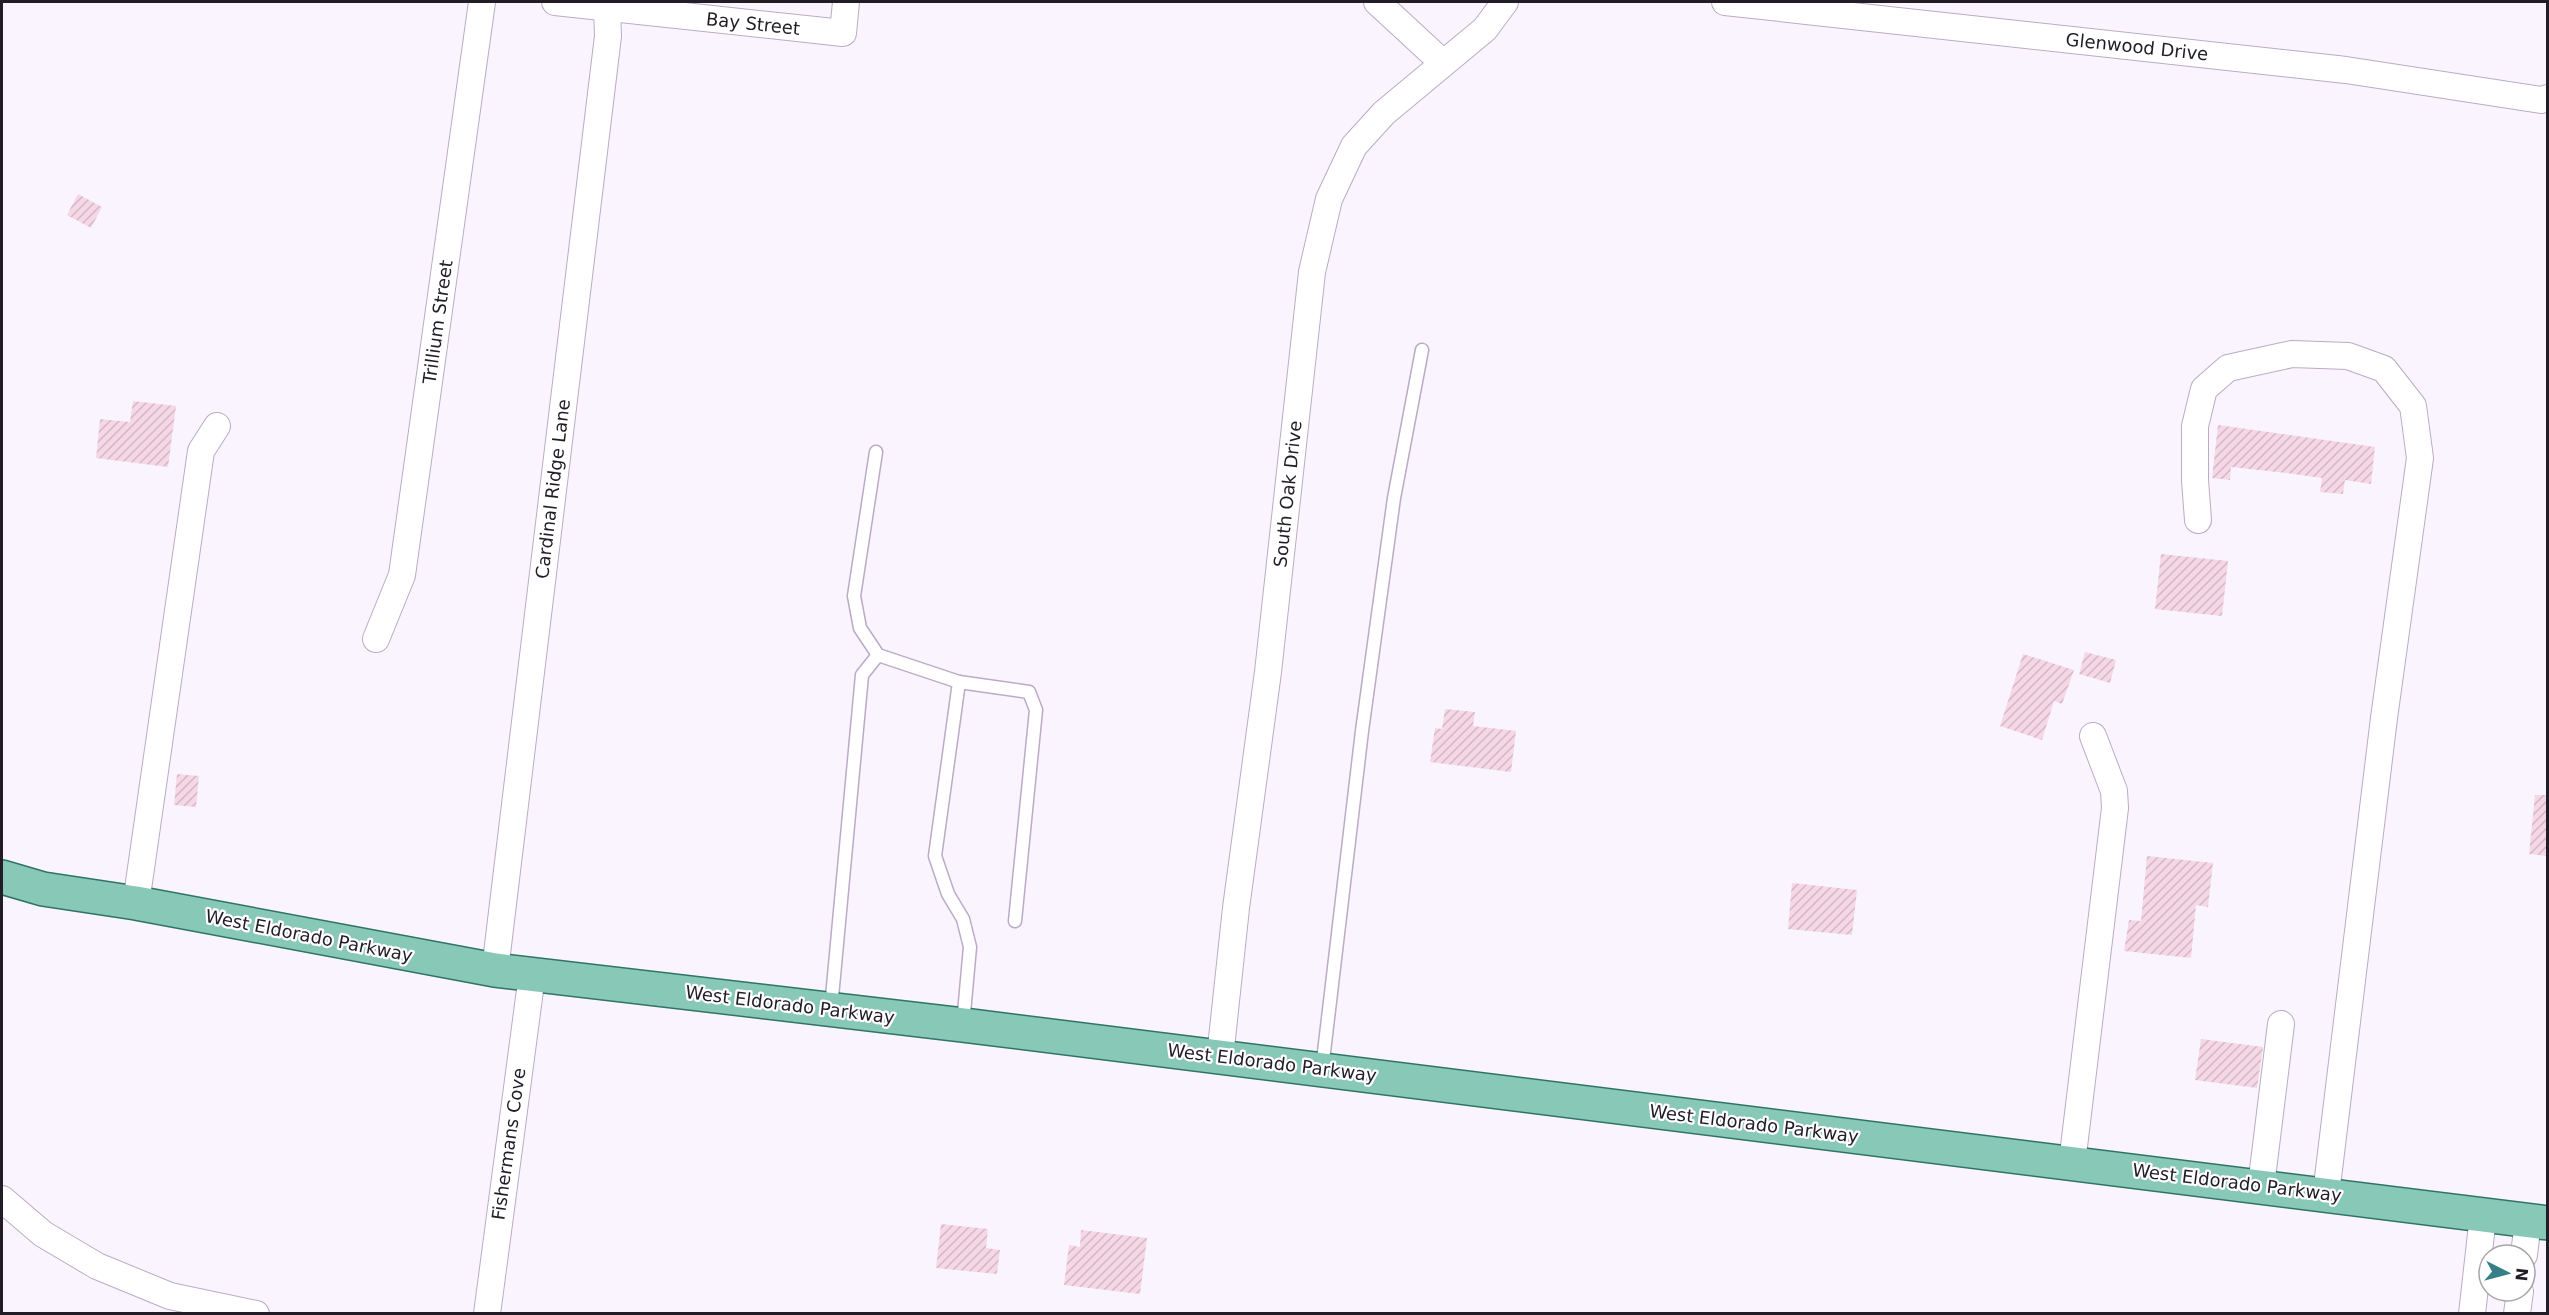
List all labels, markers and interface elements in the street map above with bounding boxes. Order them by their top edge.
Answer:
street label: Bay Street [705,8,801,39]
street label: Glenwood Drive [2065,29,2209,64]
street label: Trillium Street [418,259,457,386]
street label: Cardinal Ridge Lane [531,398,574,580]
street label: South Oak Drive [1269,420,1306,568]
street label: West Eldorado Parkway [204,905,415,966]
street label: West Eldorado Parkway [684,981,896,1028]
street label: West Eldorado Parkway [1166,1039,1378,1086]
street label: Fishermans Cove [487,1067,530,1221]
street label: West Eldorado Parkway [1648,1100,1860,1147]
street label: West Eldorado Parkway [2131,1159,2343,1206]
north arrow [2477,1243,2537,1303]
text: N [2511,1267,2532,1282]

